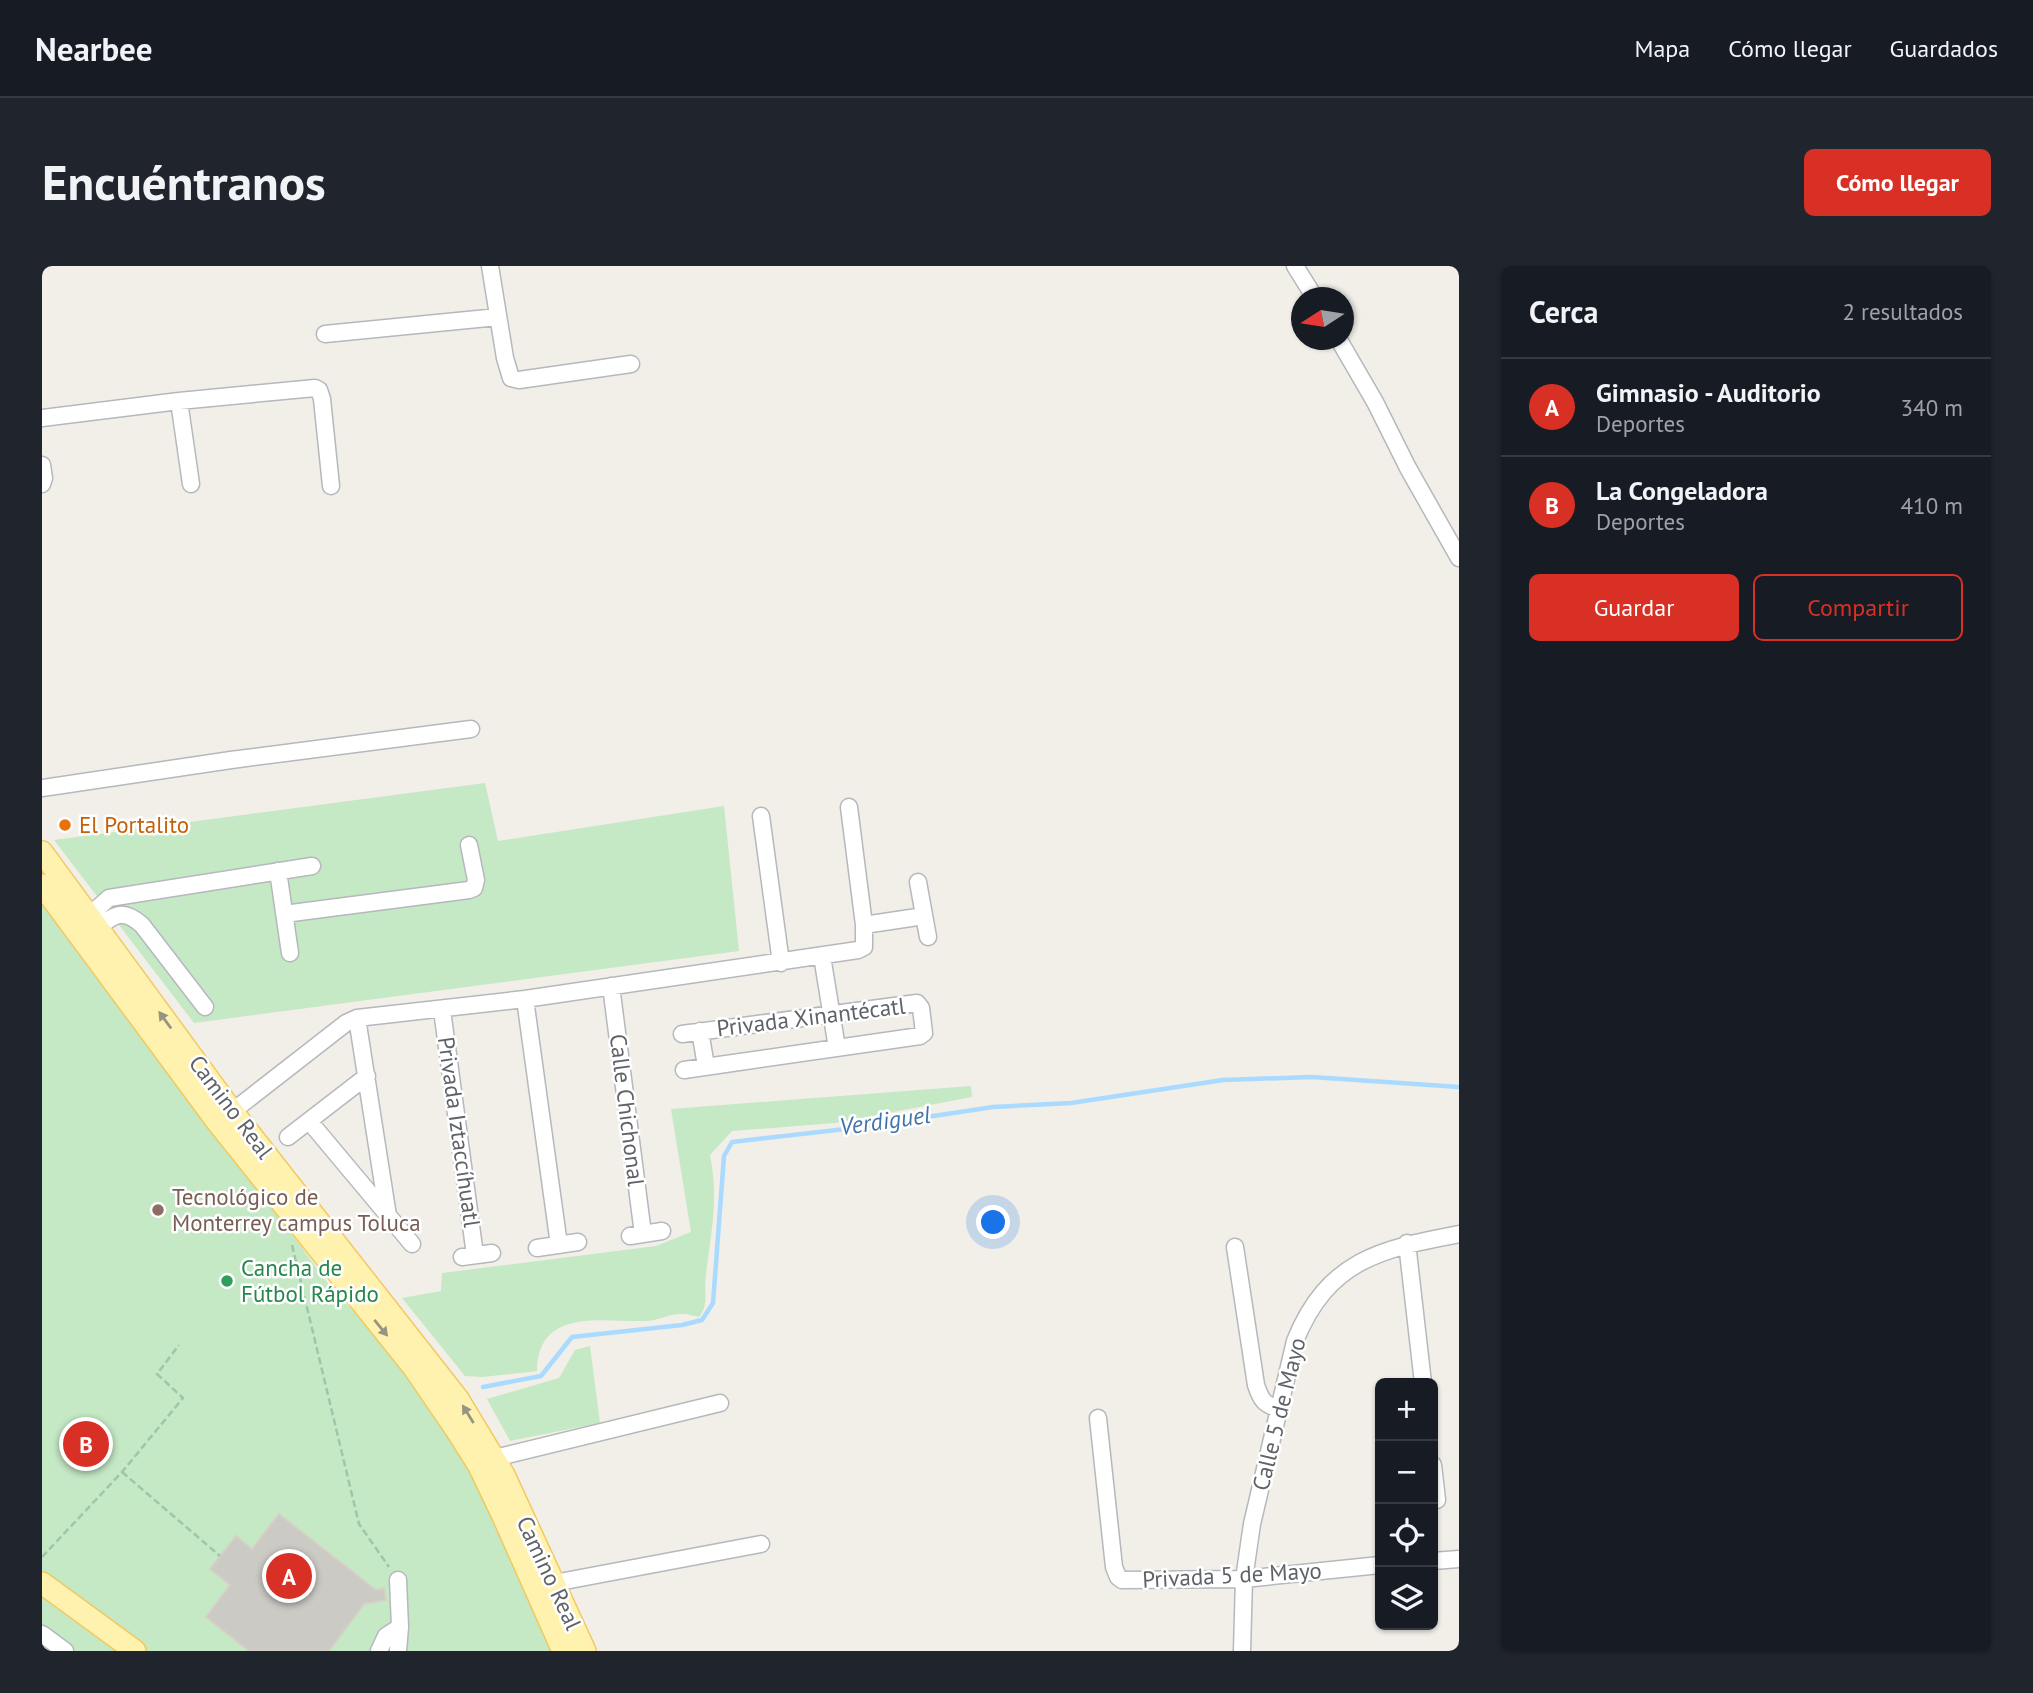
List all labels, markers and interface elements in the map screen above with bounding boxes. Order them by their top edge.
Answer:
text: Nearbee [35,27,152,70]
text: Mapa [1634,33,1690,64]
text: Cómo llegar [1728,33,1852,64]
text: Guardados [1890,33,1998,64]
button: Cómo llegar [1804,149,1991,216]
text: Encuéntranos [42,150,326,214]
north arrow [1291,287,1354,350]
text: Cerca [1529,292,1598,331]
text: 2 resultados [1842,297,1963,326]
text: Gimnasio - Auditorio [1596,376,1821,409]
text: A [1545,393,1559,422]
text: 340 m [1901,393,1963,422]
text: Deportes [1596,409,1685,438]
text: La Congeladora [1596,474,1768,507]
text: B [1545,491,1559,520]
text: 410 m [1901,491,1963,520]
text: Deportes [1596,507,1685,536]
button: Guardar [1529,574,1739,641]
button: Compartir [1753,574,1963,641]
place label: El Portalito [79,810,189,839]
marker: El Portalito [57,817,73,833]
street label: Privada Xinantécatl [715,991,907,1042]
one-way arrow [159,1011,173,1029]
street label: Calle Chichonal [604,1032,651,1188]
street label: Privada Iztaccíhuatl [432,1035,487,1229]
street label: Camino Real [183,1049,280,1165]
water label: Verdiguel [837,1099,933,1142]
place label: Tecnológico de Monterrey campus Toluca [172,1182,421,1237]
marker: Tecnológico de Monterrey campus Toluca [150,1202,166,1218]
your location [976,1205,1010,1239]
place label: Cancha de Fútbol Rápido [241,1253,379,1308]
marker: Cancha de Fútbol Rápido [219,1273,235,1289]
one-way arrow [374,1319,389,1337]
street label: Calle 5 de Mayo [1245,1334,1312,1493]
map controls [1375,1378,1438,1630]
button: + [1375,1378,1438,1441]
one-way arrow [461,1405,474,1424]
pin: B [63,1418,109,1470]
button: − [1375,1441,1438,1504]
button: locate [1375,1504,1438,1567]
street label: Camino Real [510,1511,589,1635]
pin: A [266,1550,312,1602]
street label: Privada 5 de Mayo [1141,1555,1322,1594]
button: layers [1375,1567,1438,1630]

